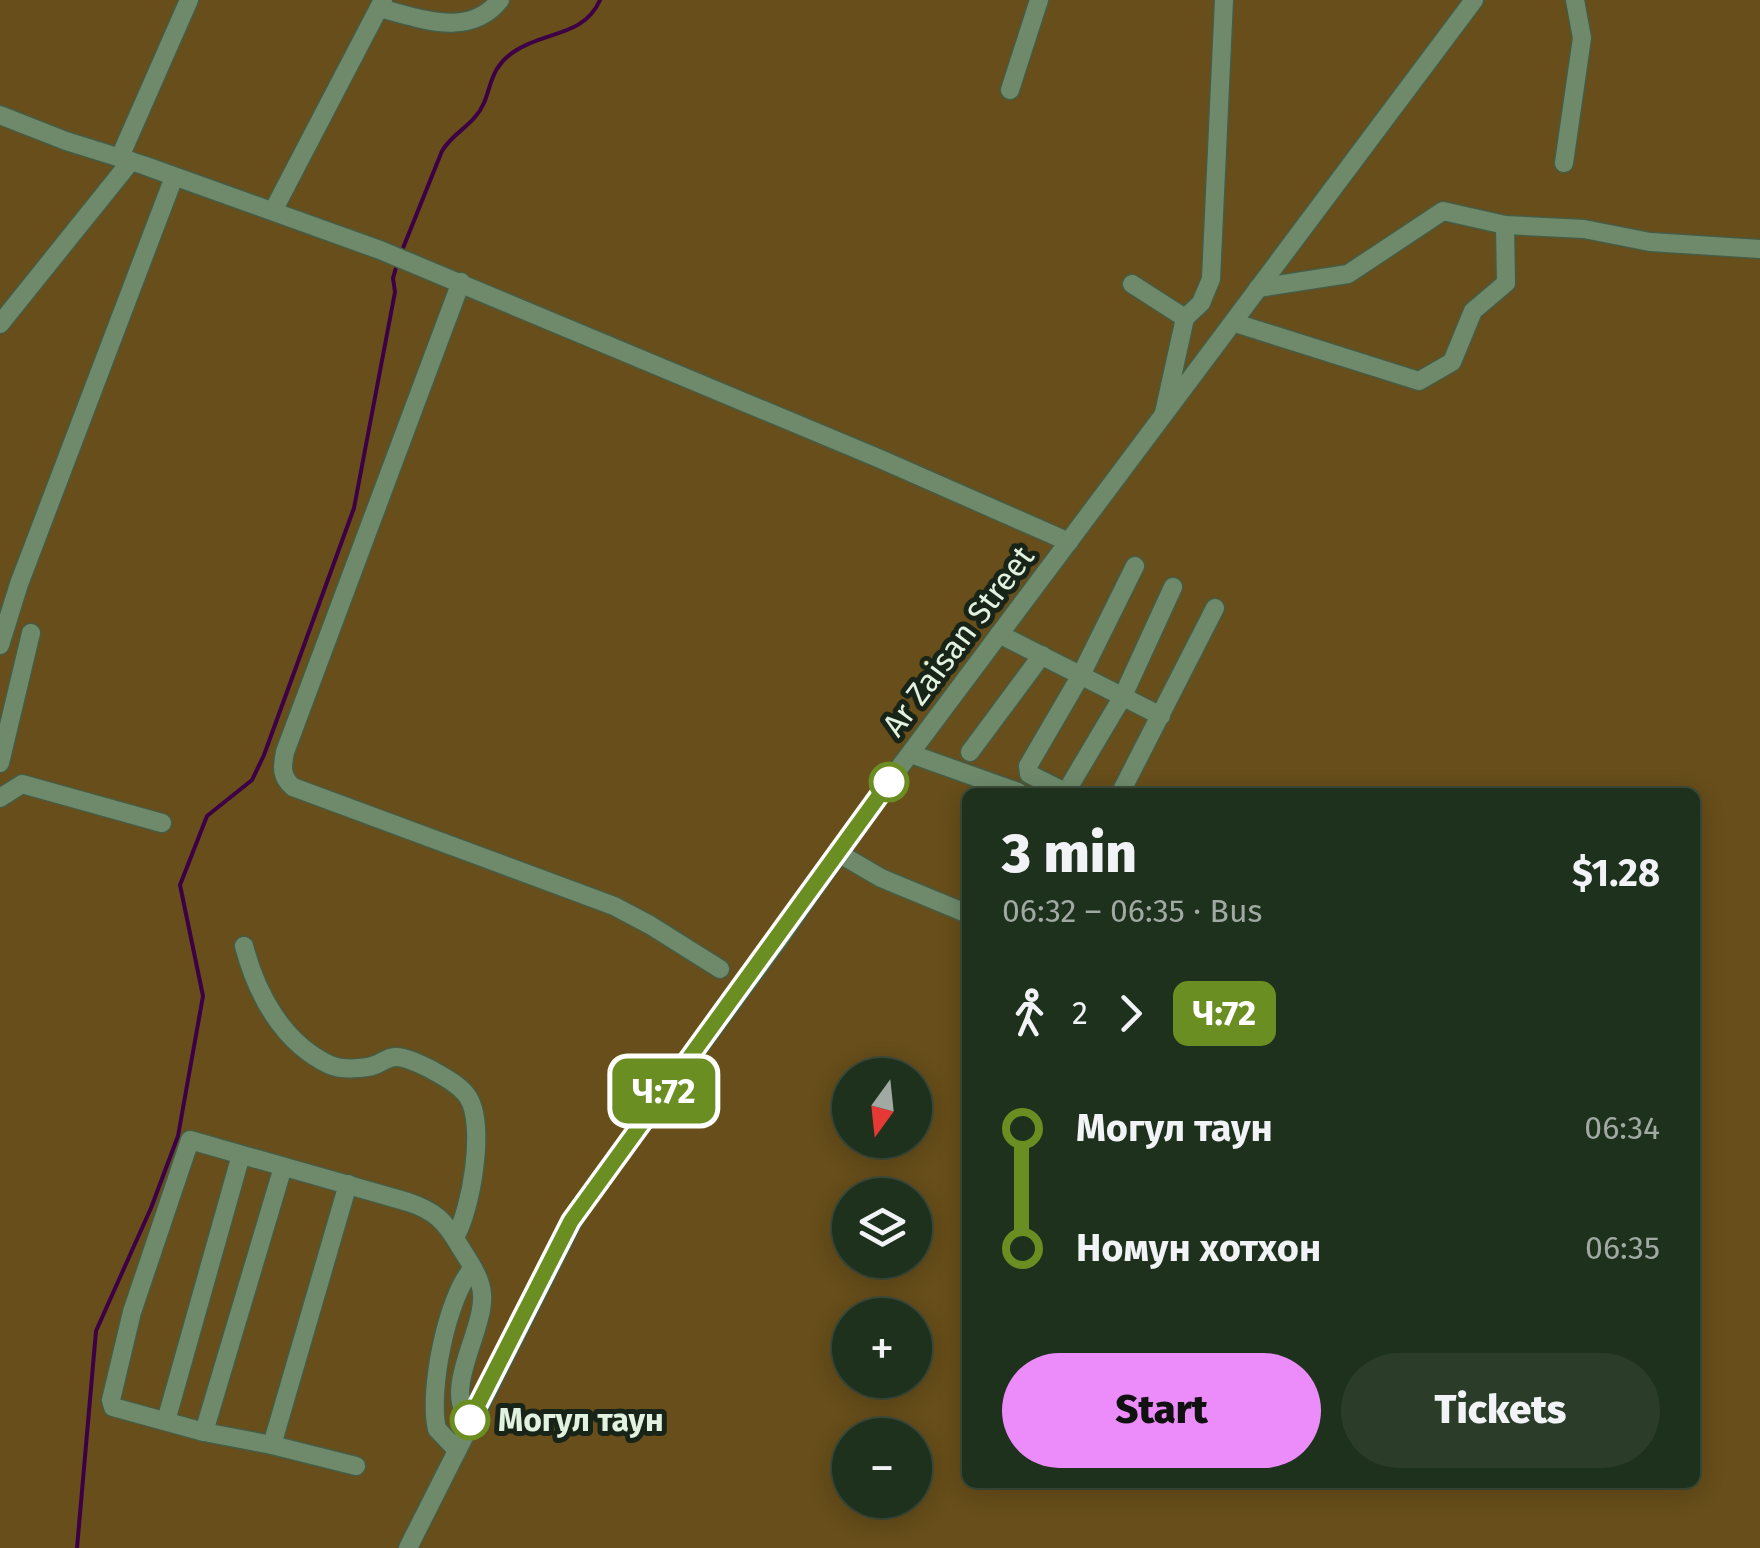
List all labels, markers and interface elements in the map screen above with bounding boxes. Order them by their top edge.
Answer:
street label: Ar Zaisan Street [874,538,1042,743]
unlabelled marker [870,763,908,801]
text: 3 min [1002,821,1137,887]
text: $1.28 [1572,850,1660,896]
text: 06:32 – 06:35 · Bus [1002,892,1263,930]
icon: walk [1002,986,1057,1041]
icon: forward [1103,986,1158,1041]
text: Ч:72 [1193,992,1256,1034]
text: 2 [1072,994,1088,1032]
line badge: Ч:72 [594,1058,734,1124]
north arrow [832,1058,932,1158]
map controls [832,1058,932,1518]
text: Ч:72 [632,1070,696,1112]
text: Могул таун [1076,1105,1273,1151]
text: 06:34 [1584,1109,1660,1147]
button: layers [832,1178,932,1278]
text: Номун хотхон [1076,1225,1321,1271]
text: 06:35 [1585,1229,1660,1267]
button: + [832,1298,932,1398]
button: Start [1002,1353,1321,1468]
button: Tickets [1341,1353,1660,1468]
marker: Могул таун [451,1401,489,1439]
place label: Могул таун [498,1401,664,1439]
button: − [832,1418,932,1518]

